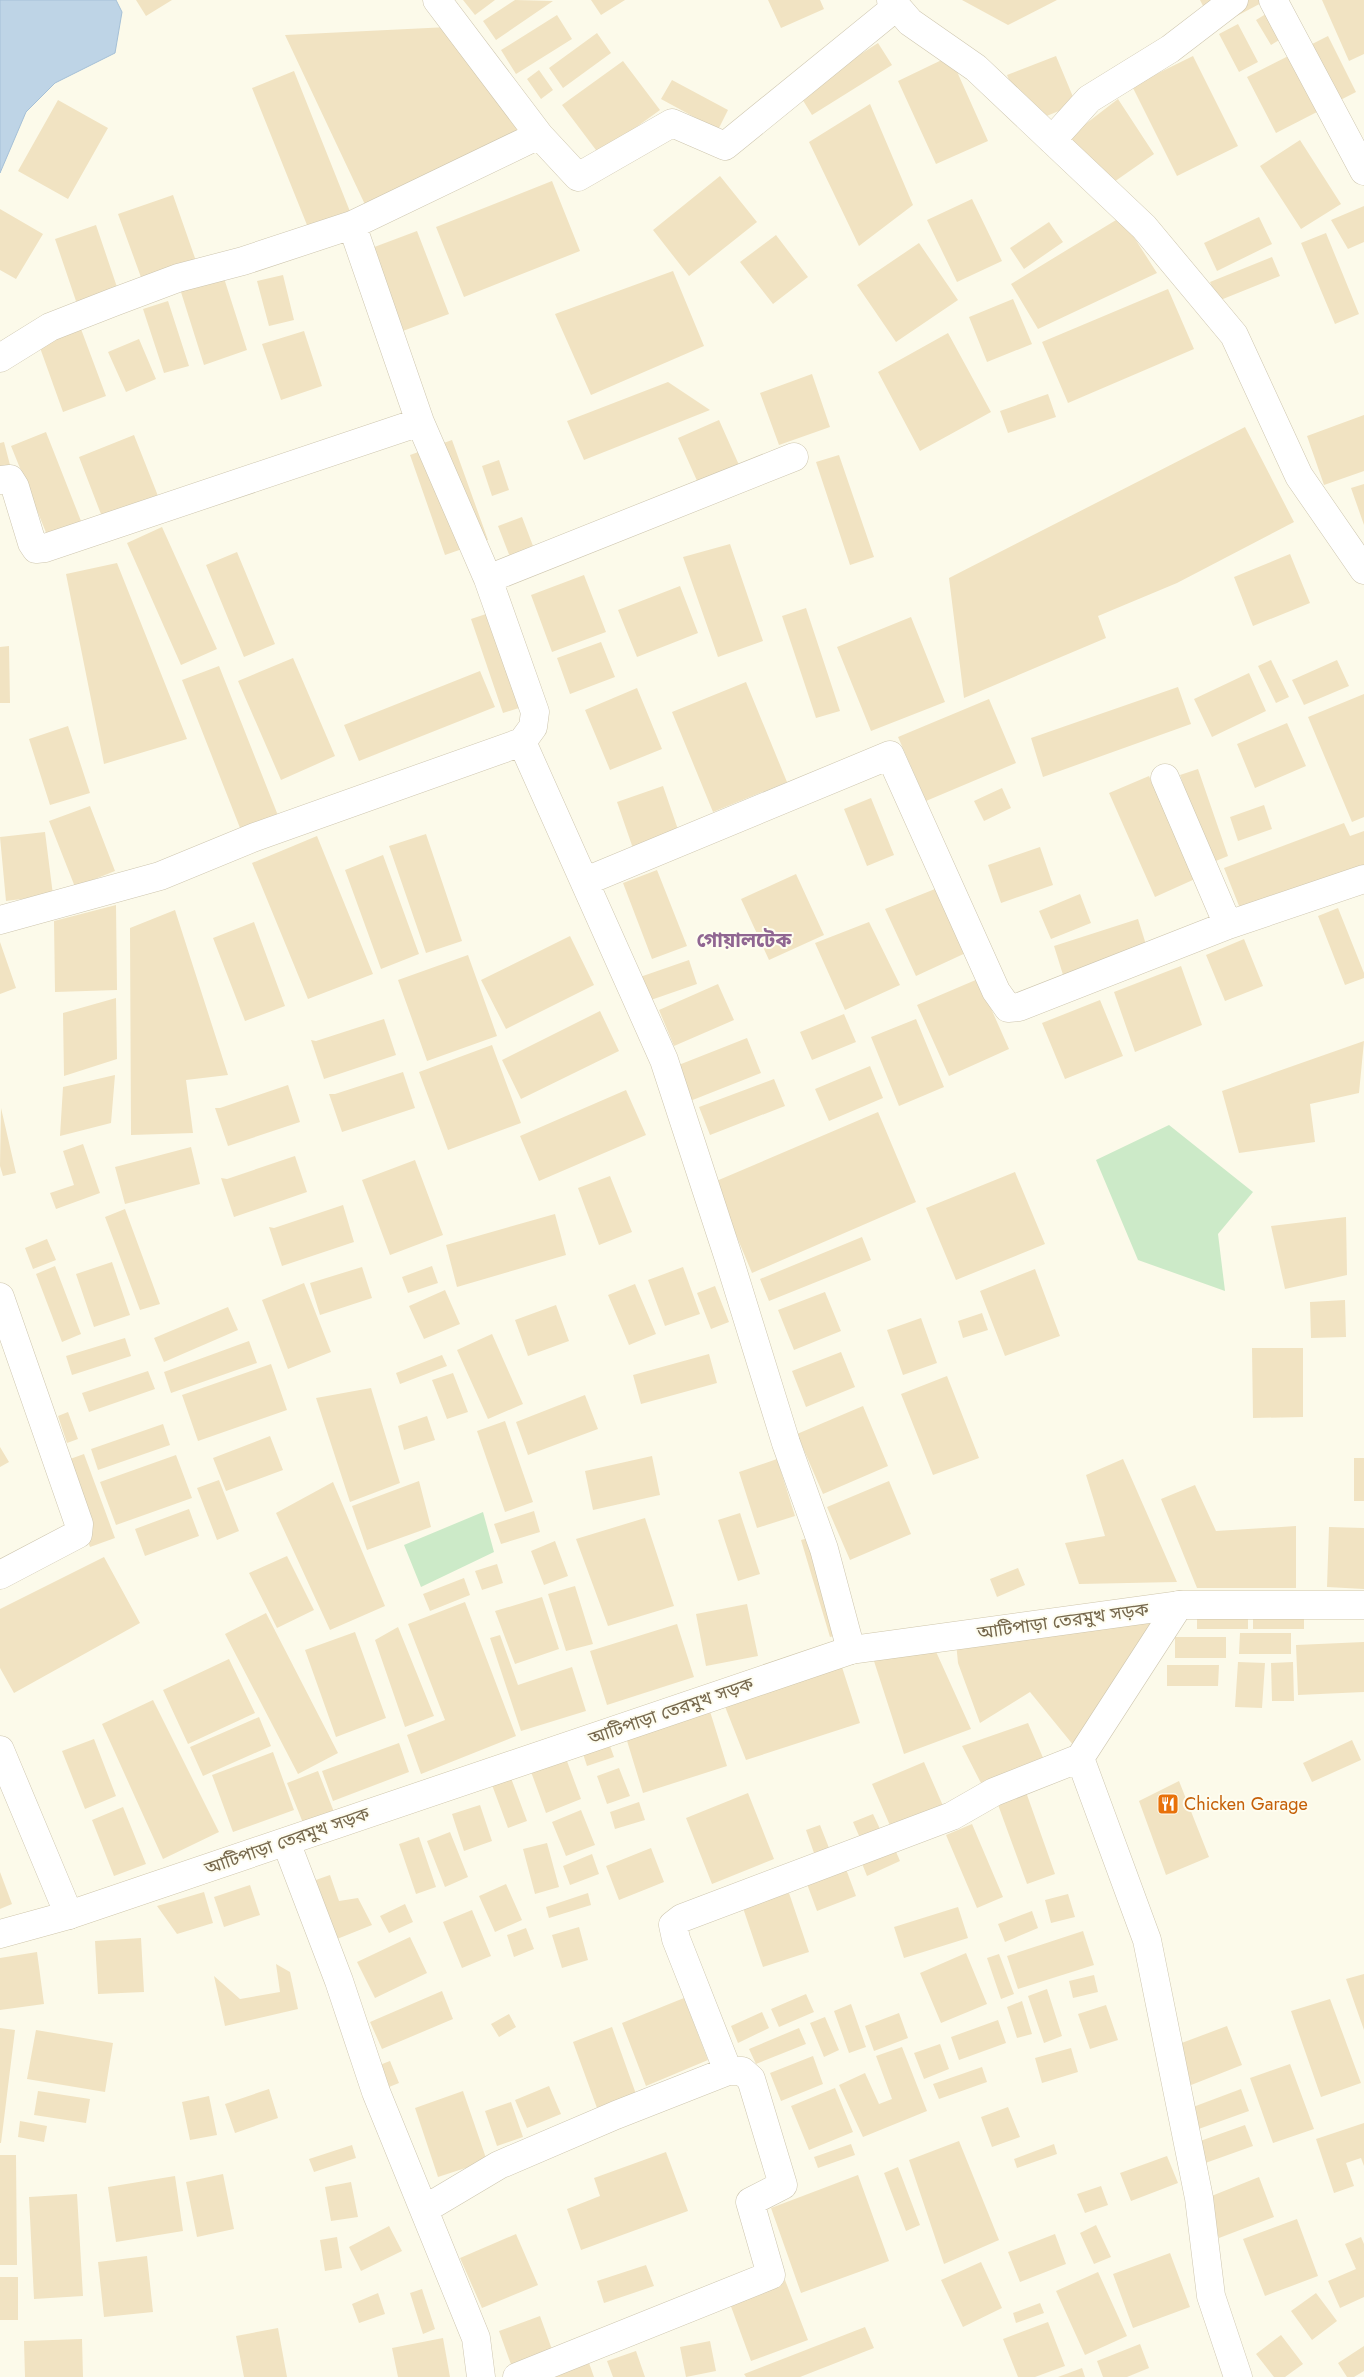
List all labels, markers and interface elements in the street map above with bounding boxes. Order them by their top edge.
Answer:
district label: গোয়ালটেক [696,926,792,955]
street label: আটিপাড়া তেরমুখ সড়ক [975,1596,1151,1646]
street label: আটিপাড়া তেরমুখ সড়ক [584,1670,757,1752]
place label: Chicken Garage [1184,1791,1308,1817]
restaurant icon: Chicken Garage [1156,1792,1180,1816]
street label: আটিপাড়া তেরমুখ সড়ক [200,1800,373,1882]

